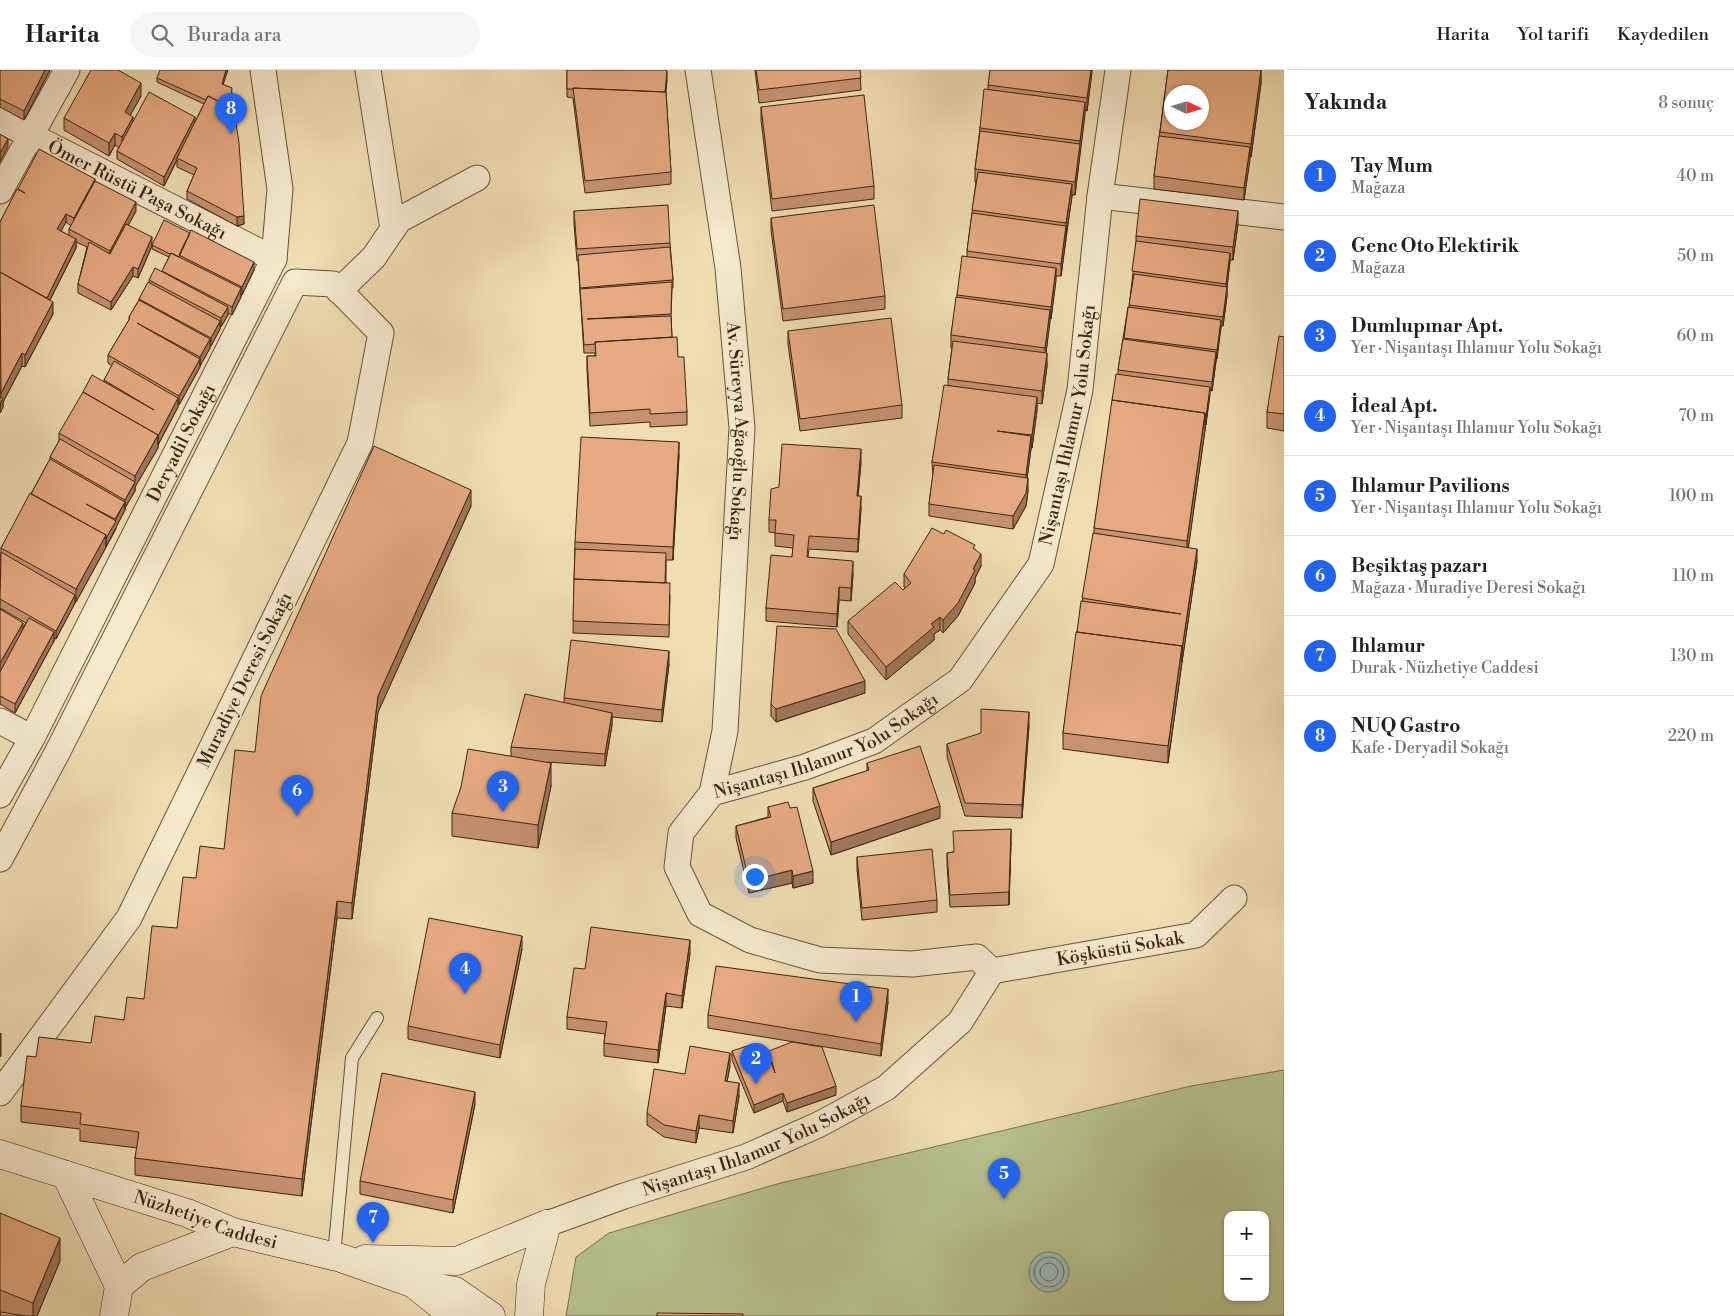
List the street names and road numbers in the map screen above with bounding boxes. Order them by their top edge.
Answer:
street label: Ömer Rüstü Paşa Sokağı [44,135,231,245]
street label: Nişantaşı Ihlamur Yolu Sokağı [1034,303,1100,547]
street label: Av. Süreyya Ağaoğlu Sokağı [721,320,754,542]
street label: Deryadil Sokağı [142,380,221,506]
street label: Muradiye Deresi Sokağı [192,588,298,772]
street label: Nişantaşı Ihlamur Yolu Sokağı [711,688,943,804]
street label: Köşküstü Sokak [1055,926,1187,971]
street label: Nişantaşı Ihlamur Yolu Sokağı [639,1087,874,1201]
street label: Nüzhetiye Caddesi [131,1185,280,1254]

